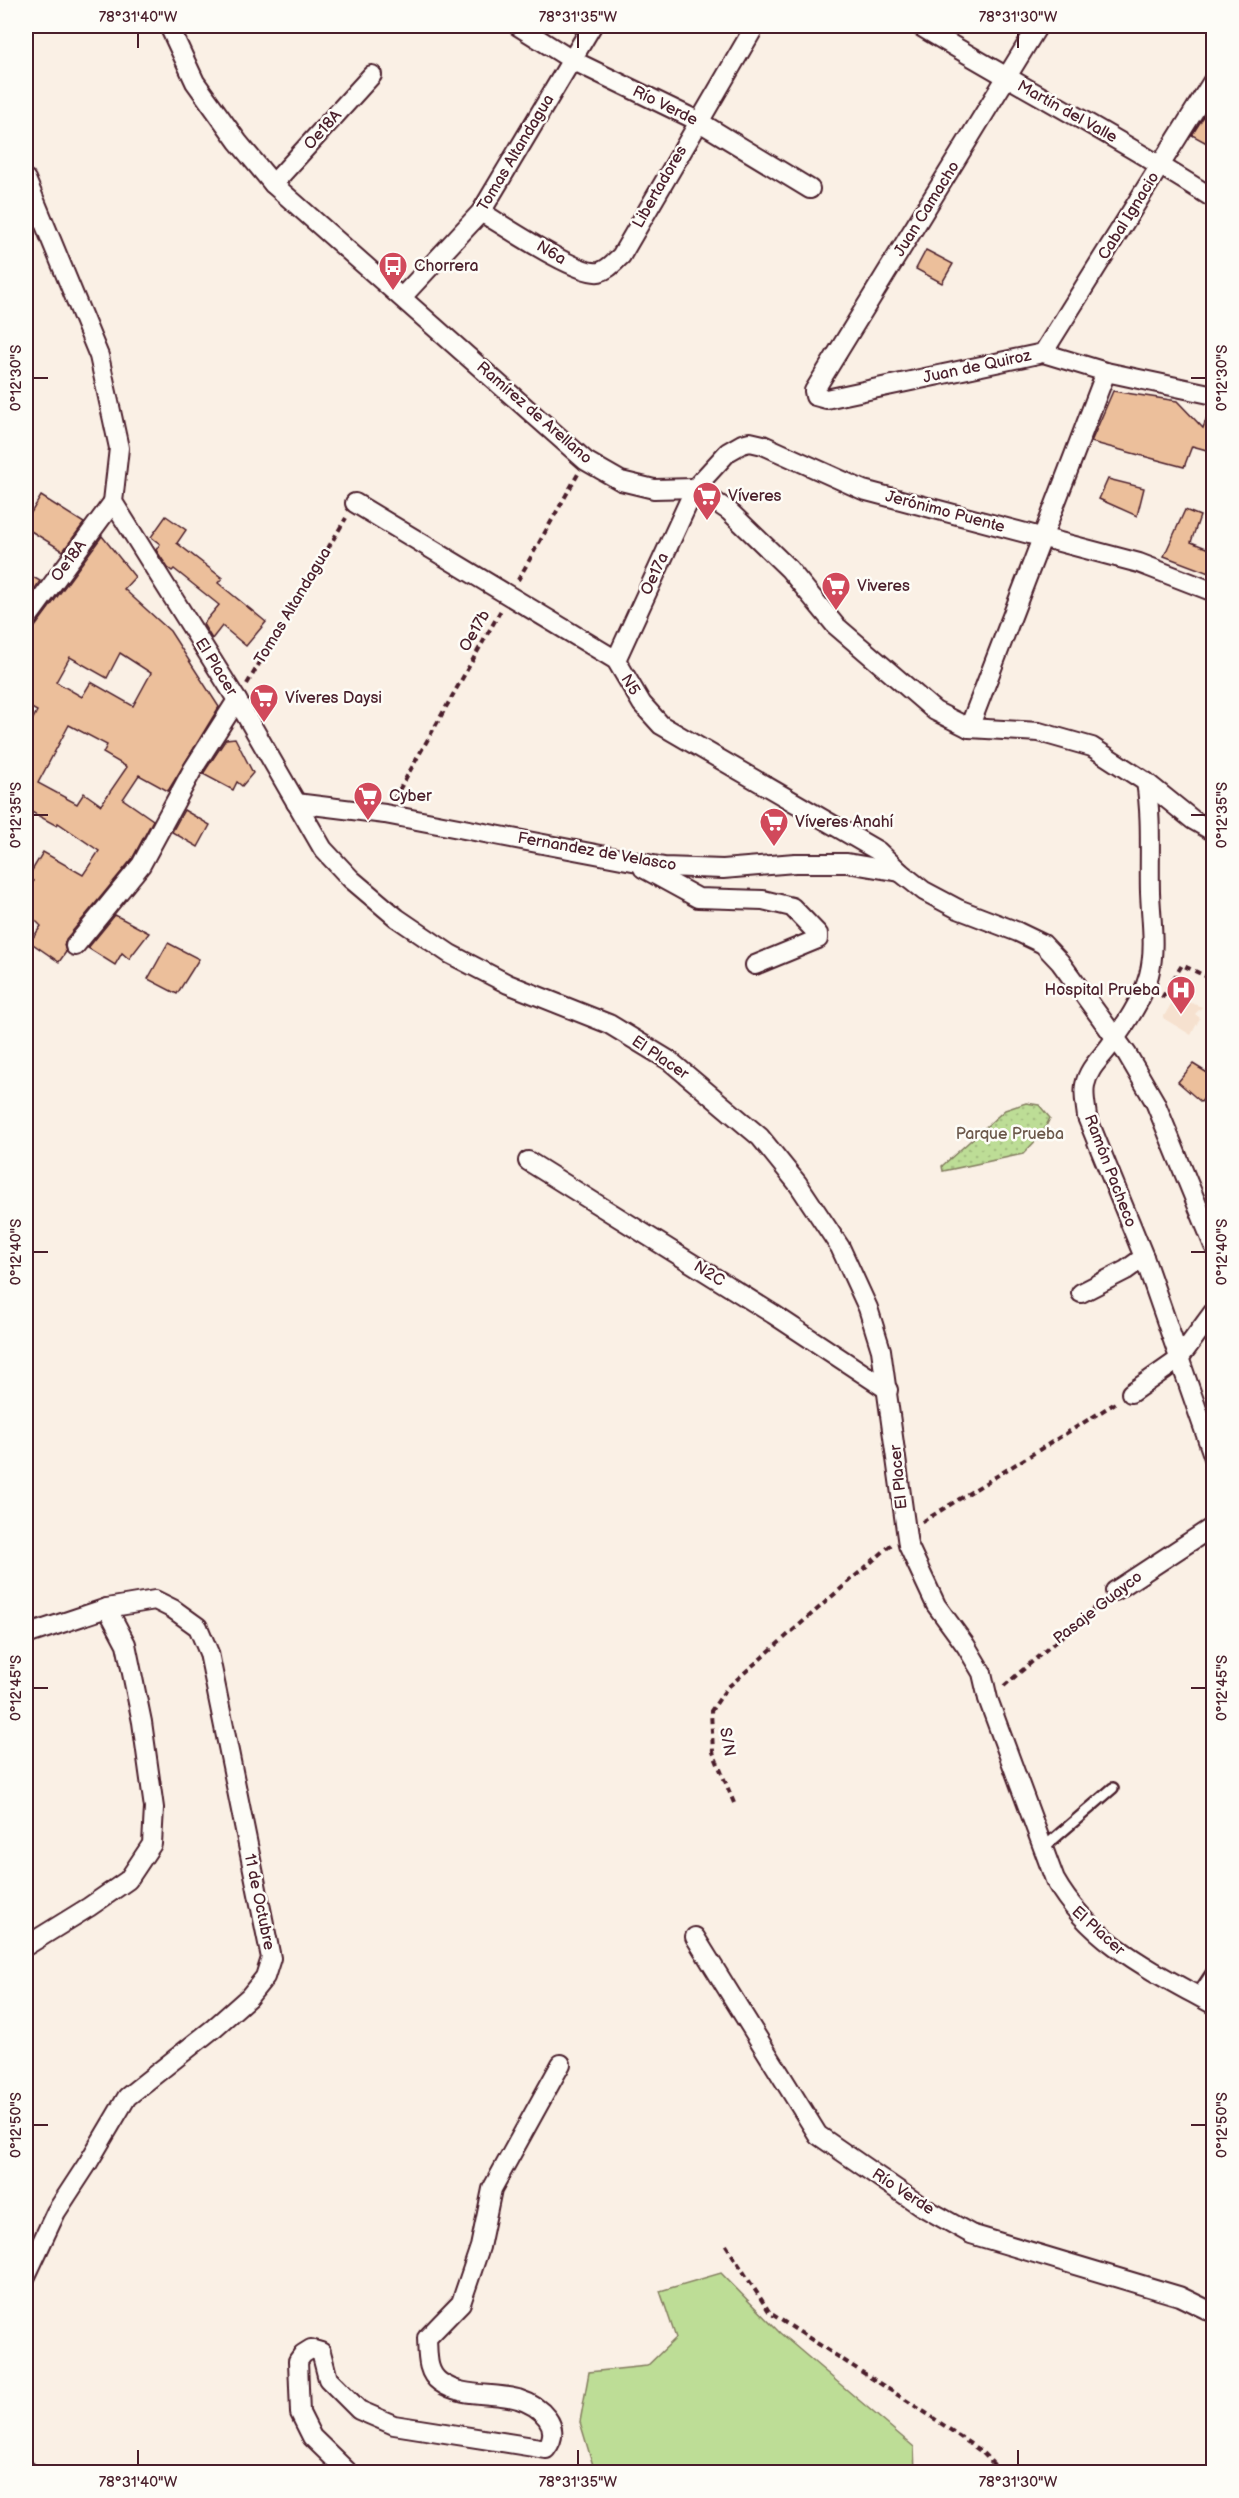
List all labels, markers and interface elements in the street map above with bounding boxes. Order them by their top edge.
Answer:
text: 78°31'40"W [99,8,178,27]
text: 78°31'35"W [539,8,618,27]
text: 78°31'30"W [979,8,1058,27]
street label: Martín del Valle [1014,77,1121,147]
street label: Río Verde [629,82,701,130]
street label: Tomas Altandagua [474,91,558,215]
street label: Oe18A [300,106,346,154]
street label: Libertadores [629,142,691,232]
street label: Juan Camacho [890,158,964,260]
street label: Cabal Ignacio [1094,169,1164,263]
street label: N6a [533,237,569,269]
bus stop icon: Chorrera [377,250,409,292]
place label: Chorrera [414,257,479,276]
text: 0°12'30"S [7,345,26,411]
text: 0°12'30"S [1213,345,1232,411]
street label: Juan de Quiroz [921,346,1033,388]
street label: Ramírez de Arellano [473,358,595,468]
supermarket icon: Víveres [691,480,723,522]
place label: Víveres [728,487,782,506]
street label: Jerónimo Puente [883,487,1007,537]
street label: Oe18A [47,536,91,585]
street label: Tomas Altandagua [251,544,335,668]
street label: Oe17a [637,550,673,598]
supermarket icon: Viveres [820,570,852,612]
place label: Viveres [857,577,910,596]
street label: Oe17b [456,607,494,655]
street label: El Placer [191,634,241,700]
street label: N5 [616,671,644,699]
supermarket icon: Víveres Daysi [248,682,280,724]
place label: Víveres Daysi [285,689,382,708]
supermarket icon: Cyber [352,780,384,822]
text: 0°12'35"S [7,782,26,848]
text: 0°12'35"S [1213,782,1232,848]
place label: Cyber [389,787,432,806]
supermarket icon: Víveres Anahí [758,806,790,848]
place label: Víveres Anahí [795,813,894,832]
street label: Fernandez de Velasco [516,829,678,875]
hospital icon: Hospital Prueba [1165,974,1197,1016]
place label: Hospital Prueba [1045,981,1160,1000]
street label: El Placer [628,1032,692,1084]
street label: Ramón Pacheco [1080,1112,1140,1230]
park label: Parque Prueba [956,1125,1064,1144]
text: 0°12'40"S [7,1219,26,1285]
text: 0°12'40"S [1213,1219,1232,1285]
street label: N2C [690,1257,728,1291]
street label: El Placer [886,1444,912,1510]
street label: Pasaje Guayco [1050,1567,1146,1649]
text: 0°12'45"S [7,1655,26,1721]
text: 0°12'45"S [1213,1655,1232,1721]
street label: S/N [715,1726,739,1758]
street label: 11 de Octubre [240,1852,279,1952]
street label: El Placer [1068,1902,1129,1960]
text: 0°12'50"S [7,2092,26,2158]
text: 0°12'50"S [1213,2092,1232,2158]
street label: Río Verde [868,2165,938,2219]
text: 78°31'40"W [99,2473,178,2492]
text: 78°31'35"W [539,2473,618,2492]
text: 78°31'30"W [979,2473,1058,2492]

